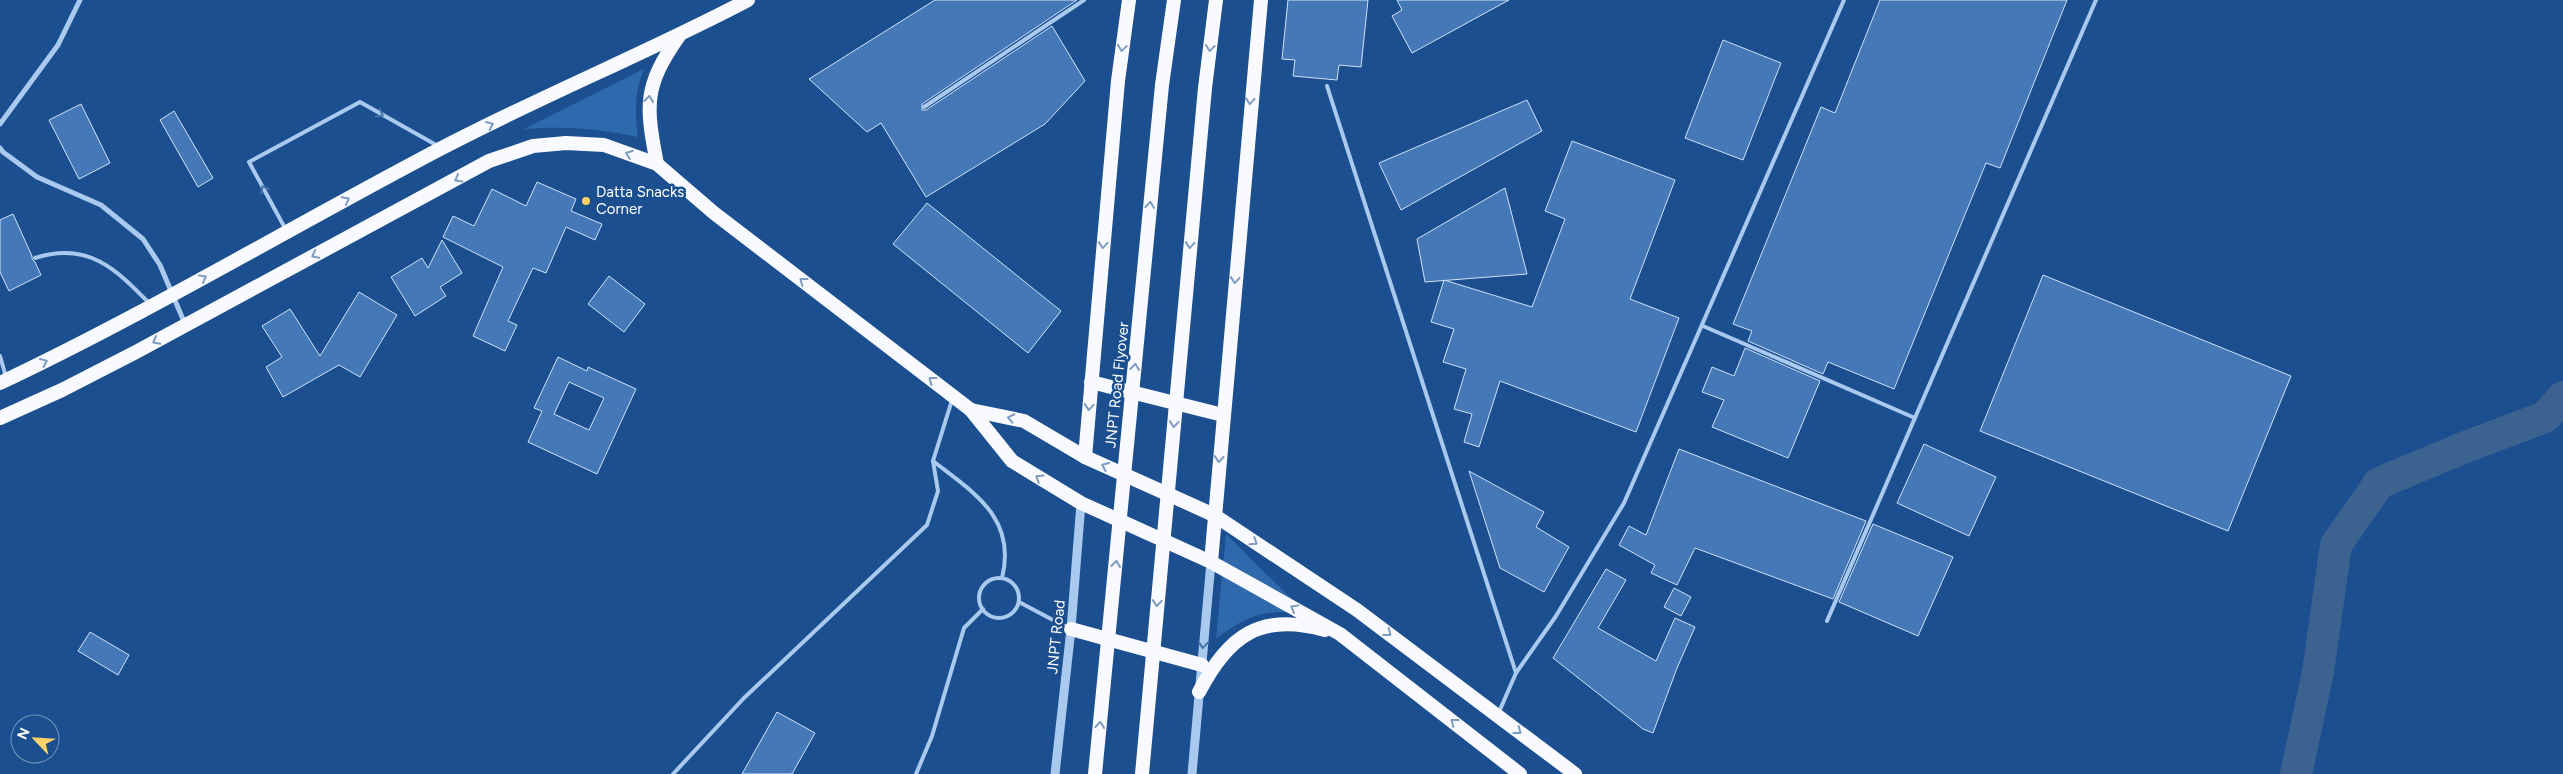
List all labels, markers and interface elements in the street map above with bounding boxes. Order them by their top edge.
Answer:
one-way arrow [1117,45,1128,53]
one-way arrow [1205,45,1216,53]
one-way arrow [643,95,654,103]
one-way arrow [1245,97,1256,105]
one-way arrow [375,108,384,118]
one-way arrow [485,121,494,132]
one-way arrow [625,150,634,160]
one-way arrow [455,172,464,182]
place label: Datta Snacks Corner [596,183,684,218]
one-way arrow [260,186,270,195]
marker: Datta Snacks Corner [580,195,592,207]
one-way arrow [341,196,350,206]
one-way arrow [1145,201,1156,209]
one-way arrow [1098,241,1109,249]
one-way arrow [1185,241,1196,249]
one-way arrow [311,249,320,259]
one-way arrow [198,274,207,284]
one-way arrow [1229,276,1240,284]
one-way arrow [800,279,809,287]
street label: JNPT Road Flyover [1101,321,1133,449]
one-way arrow [153,334,162,344]
one-way arrow [39,358,48,369]
one-way arrow [1129,363,1140,371]
one-way arrow [929,378,938,386]
one-way arrow [1084,403,1095,411]
one-way arrow [1007,414,1016,424]
one-way arrow [1169,420,1180,428]
one-way arrow [1214,456,1225,464]
one-way arrow [1101,462,1110,473]
one-way arrow [1036,474,1045,484]
one-way arrow [1249,536,1258,545]
one-way arrow [1110,559,1121,567]
street label: JNPT Road [1043,599,1069,675]
one-way arrow [1152,600,1163,608]
one-way arrow [1290,604,1299,614]
one-way arrow [1383,628,1392,637]
one-way arrow [1198,641,1209,649]
north arrow [10,714,60,764]
one-way arrow [1451,720,1460,728]
one-way arrow [1094,721,1105,729]
text: N [14,725,34,742]
one-way arrow [1512,726,1521,734]

